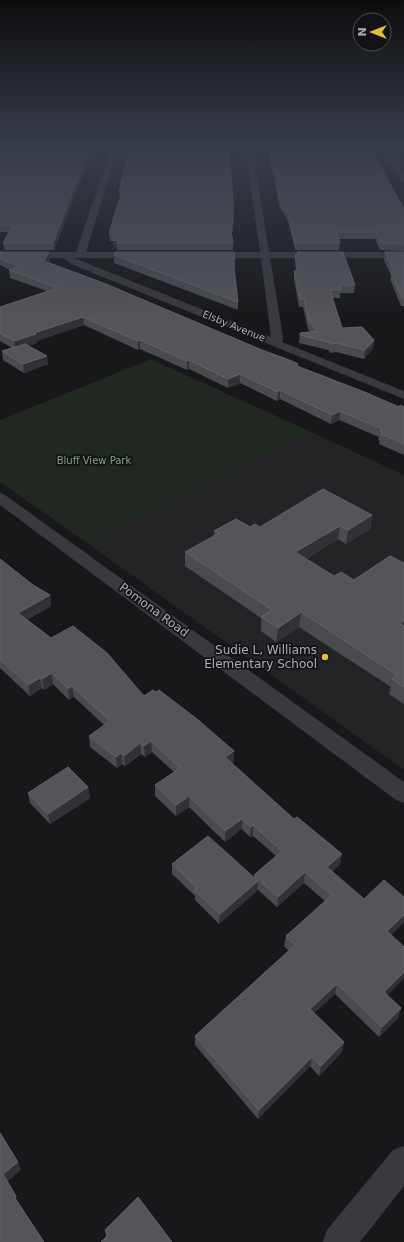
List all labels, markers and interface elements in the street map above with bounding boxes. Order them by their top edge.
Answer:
north arrow [352,12,392,52]
text: N [356,27,369,37]
street label: Elsby Avenue [201,308,267,344]
park label: Bluff View Park [57,455,131,466]
street label: Pomona Road [117,580,191,640]
place label: Sudie L, Williams Elementary School [204,643,317,671]
marker: Sudie L, Williams Elementary School [320,652,330,662]

